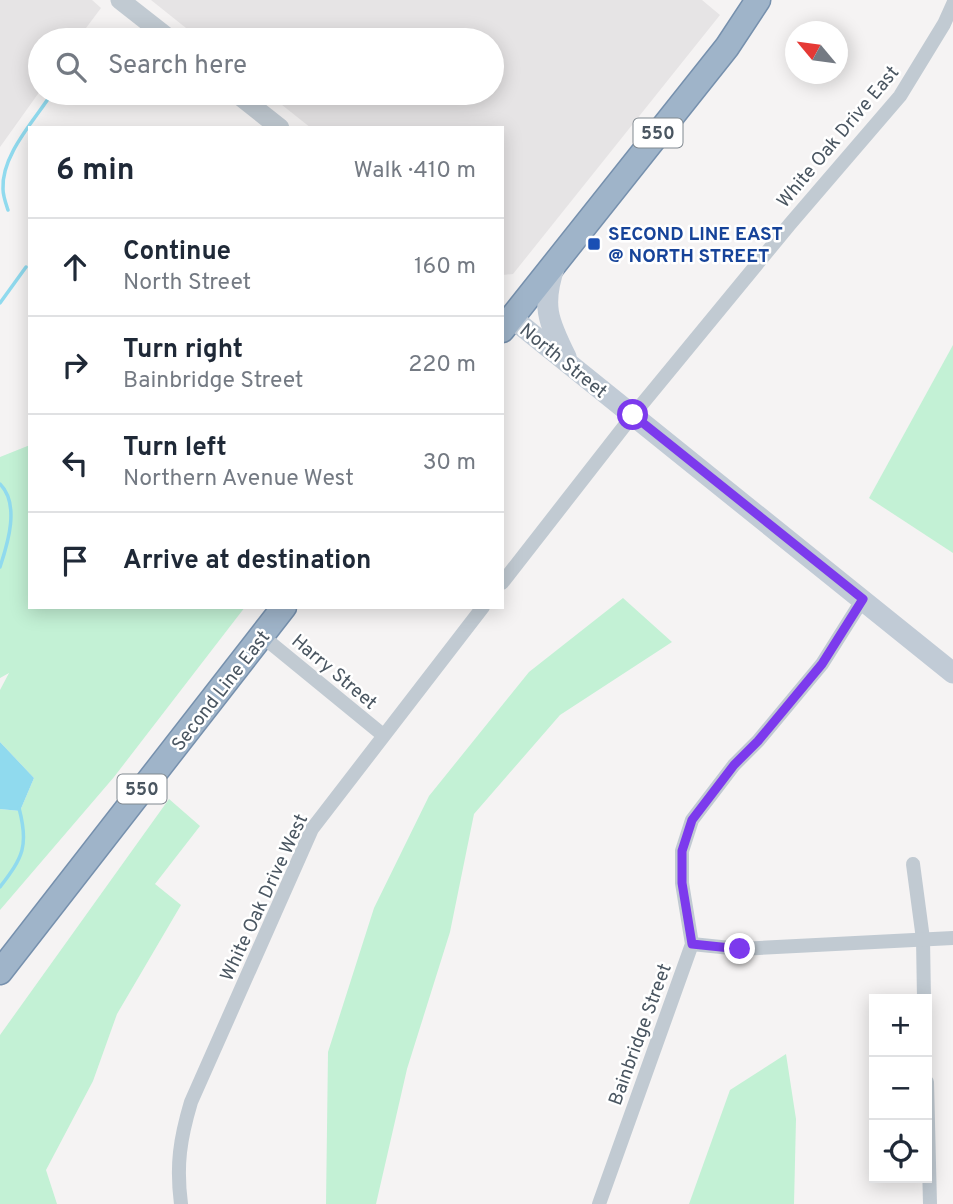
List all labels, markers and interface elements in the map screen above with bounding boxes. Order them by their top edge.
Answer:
north arrow [785,21,848,84]
search box [28,28,504,105]
icon: search [52,48,90,86]
text: Search here [108,50,247,83]
street label: White Oak Drive East [772,61,905,213]
road number: 550 [634,118,682,148]
text: 6 min [56,153,134,190]
text: Walk · 410 m [354,157,476,186]
place label: SECOND LINE EAST @ NORTH STREET [608,223,783,269]
text: Continue [123,236,231,269]
marker: SECOND LINE EAST @ NORTH STREET [586,236,602,252]
icon: ahead [56,248,94,286]
text: 160 m [414,253,476,282]
text: North Street [123,269,251,298]
street label: North Street [514,319,611,404]
text: Turn right [123,334,243,367]
icon: right [56,346,94,384]
text: 220 m [408,351,476,380]
text: Bainbridge Street [123,367,304,396]
route start [617,399,648,430]
text: Turn left [123,432,227,465]
icon: left [56,444,94,482]
text: 30 m [423,449,476,478]
text: Northern Avenue West [123,465,354,494]
icon: arrive [56,542,94,580]
text: Arrive at destination [123,545,371,578]
street label: Second Line East [167,626,276,756]
street label: Harry Street [286,630,382,715]
road number: 550 [118,774,166,804]
street label: White Oak Drive West [216,810,314,985]
route end [724,933,755,964]
street label: Bainbridge Street [604,961,678,1109]
map controls [869,994,932,1183]
button: + [869,994,932,1057]
button: − [869,1057,932,1120]
button: locate [869,1120,932,1183]

